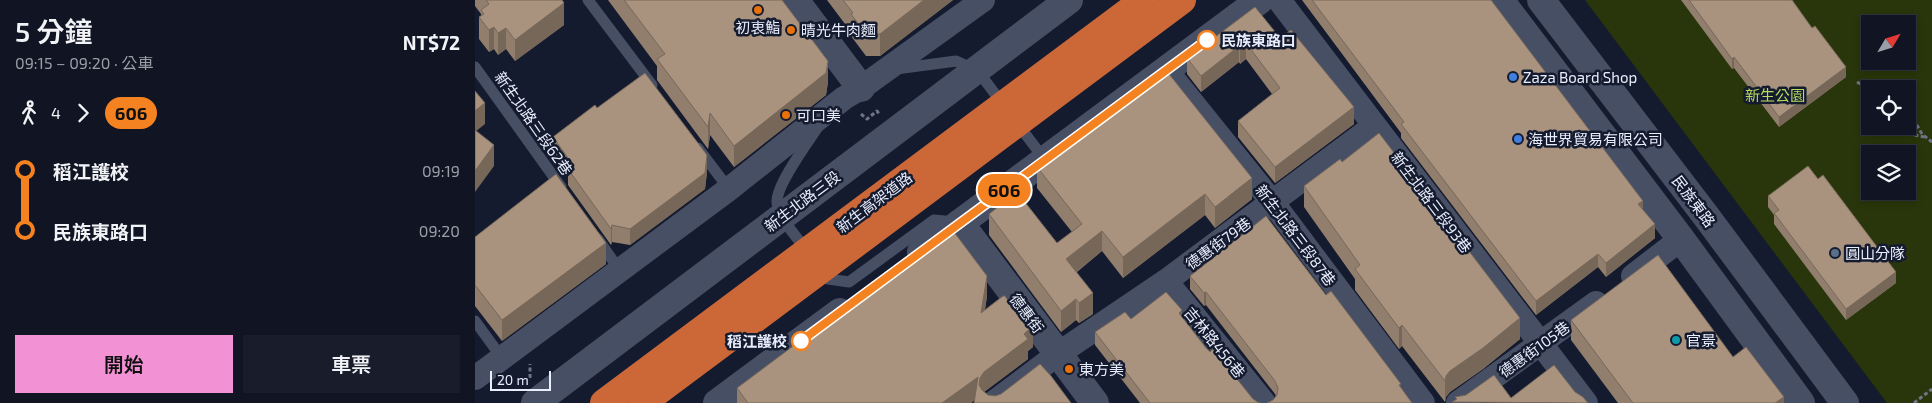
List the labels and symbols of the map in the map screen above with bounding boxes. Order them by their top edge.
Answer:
marker: 初衷鮨 [752,4,764,16]
north arrow [1861,15,1916,70]
place label: 初衷鮨 [735,18,781,36]
place label: 晴光牛肉麵 [801,21,876,39]
marker: 晴光牛肉麵 [785,24,797,36]
marker: 民族東路口 [1197,30,1217,50]
place label: 民族東路口 [1221,31,1296,49]
street label: 新生北路三段62巷 [492,68,576,178]
place label: Zaza Board Shop [1523,68,1637,86]
marker: Zaza Board Shop [1507,71,1519,83]
park label: 新生公園 [1745,86,1805,104]
place label: 可口美 [796,106,841,124]
marker: 可口美 [780,109,792,121]
place label: 海世界貿易有限公司 [1528,130,1663,148]
marker: 海世界貿易有限公司 [1512,133,1524,145]
street label: 新生北路三段93巷 [1388,148,1476,256]
street label: 新生北路三段 [761,167,843,235]
street label: 新生高架道路 [833,168,915,236]
street label: 民族東路 [1669,172,1719,230]
line badge: 606 [975,174,1033,206]
street label: 新生北路三段87巷 [1252,181,1340,289]
street label: 德惠街79巷 [1182,213,1254,273]
place label: 圓山分隊 [1845,244,1905,262]
marker: 圓山分隊 [1829,247,1841,259]
street label: 德惠街 [1006,290,1048,336]
street label: 吉林路456巷 [1181,303,1249,381]
street label: 德惠街105巷 [1495,317,1573,381]
marker: 稻江護校 [791,331,811,351]
place label: 官景 [1686,331,1716,349]
place label: 稻江護校 [727,332,787,350]
marker: 官景 [1670,334,1682,346]
place label: 東方美 [1079,360,1124,378]
marker: 東方美 [1063,363,1075,375]
scale bar [490,368,551,391]

